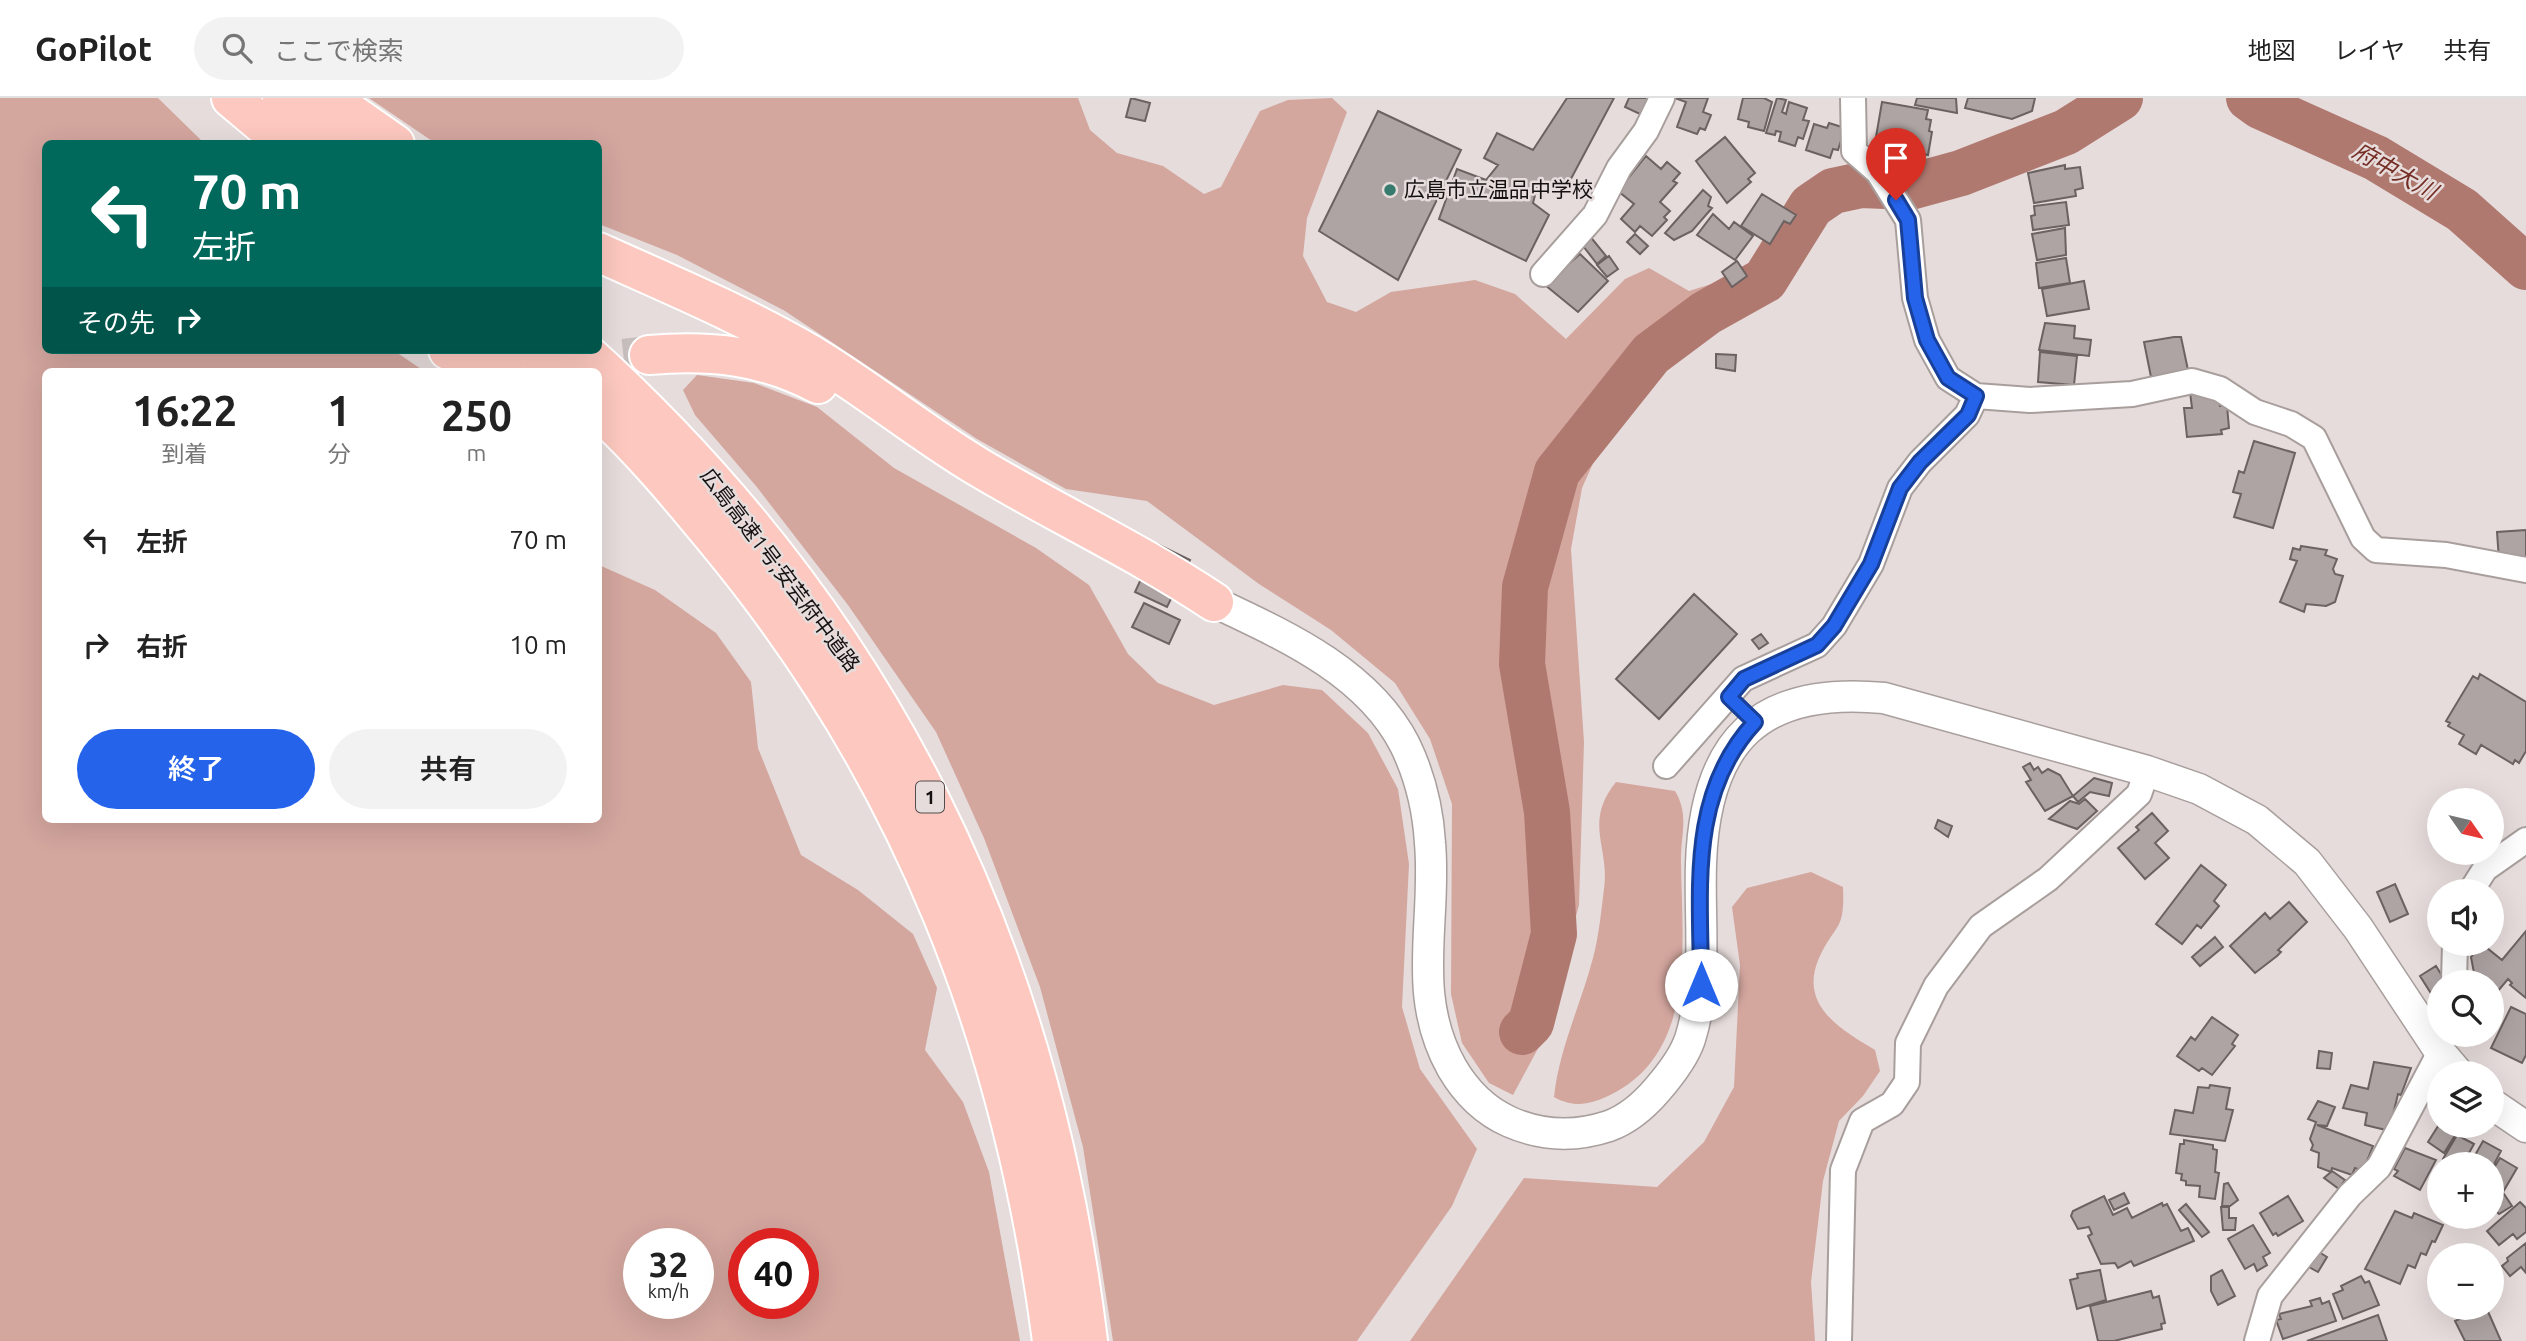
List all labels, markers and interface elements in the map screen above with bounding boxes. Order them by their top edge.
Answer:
search box [194,17,684,80]
icon: search [218,29,256,67]
text: GoPilot [35,30,152,67]
text: ここで検索 [274,36,404,65]
text: 地図 [2248,37,2296,64]
text: レイヤ [2334,37,2405,64]
text: 共有 [2443,37,2491,64]
pin [1866,128,1926,200]
water label: 府中大川 [2349,137,2444,205]
icon: arrive [1877,139,1915,177]
text: 70 m [192,163,301,218]
icon: left [77,168,168,259]
place label: 広島市立温品中学校 [1404,177,1593,201]
marker: 広島市立温品中学校 [1382,182,1398,198]
text: 左折 [192,228,256,264]
icon: right [169,301,207,339]
text: その先 [77,308,155,337]
text: 16:22 [132,387,237,434]
text: 1 [327,387,351,434]
text: 250 [441,392,512,439]
text: m [467,440,486,465]
text: 到着 [162,441,208,466]
text: 分 [328,441,351,466]
street label: 広島高速1号;安芸府中道路 [697,463,865,676]
icon: left [77,521,115,559]
text: 70 m [509,525,567,554]
text: 左折 [136,527,188,556]
icon: right [77,626,115,664]
text: 10 m [509,630,567,659]
text: 右折 [136,632,188,661]
button: 終了 [77,729,315,809]
button: 共有 [329,729,567,809]
road number: 1 [916,782,944,812]
north arrow [2427,788,2504,864]
map controls [2427,788,2504,1320]
button: sound [2427,879,2504,956]
position arrow [1664,948,1738,1022]
button: search [2427,970,2504,1047]
button: layers [2427,1061,2504,1138]
button: + [2427,1152,2504,1229]
speed limit sign: 40 [728,1228,819,1319]
button: − [2427,1243,2504,1320]
text: 32 [649,1244,688,1284]
text: km/h [648,1281,689,1301]

